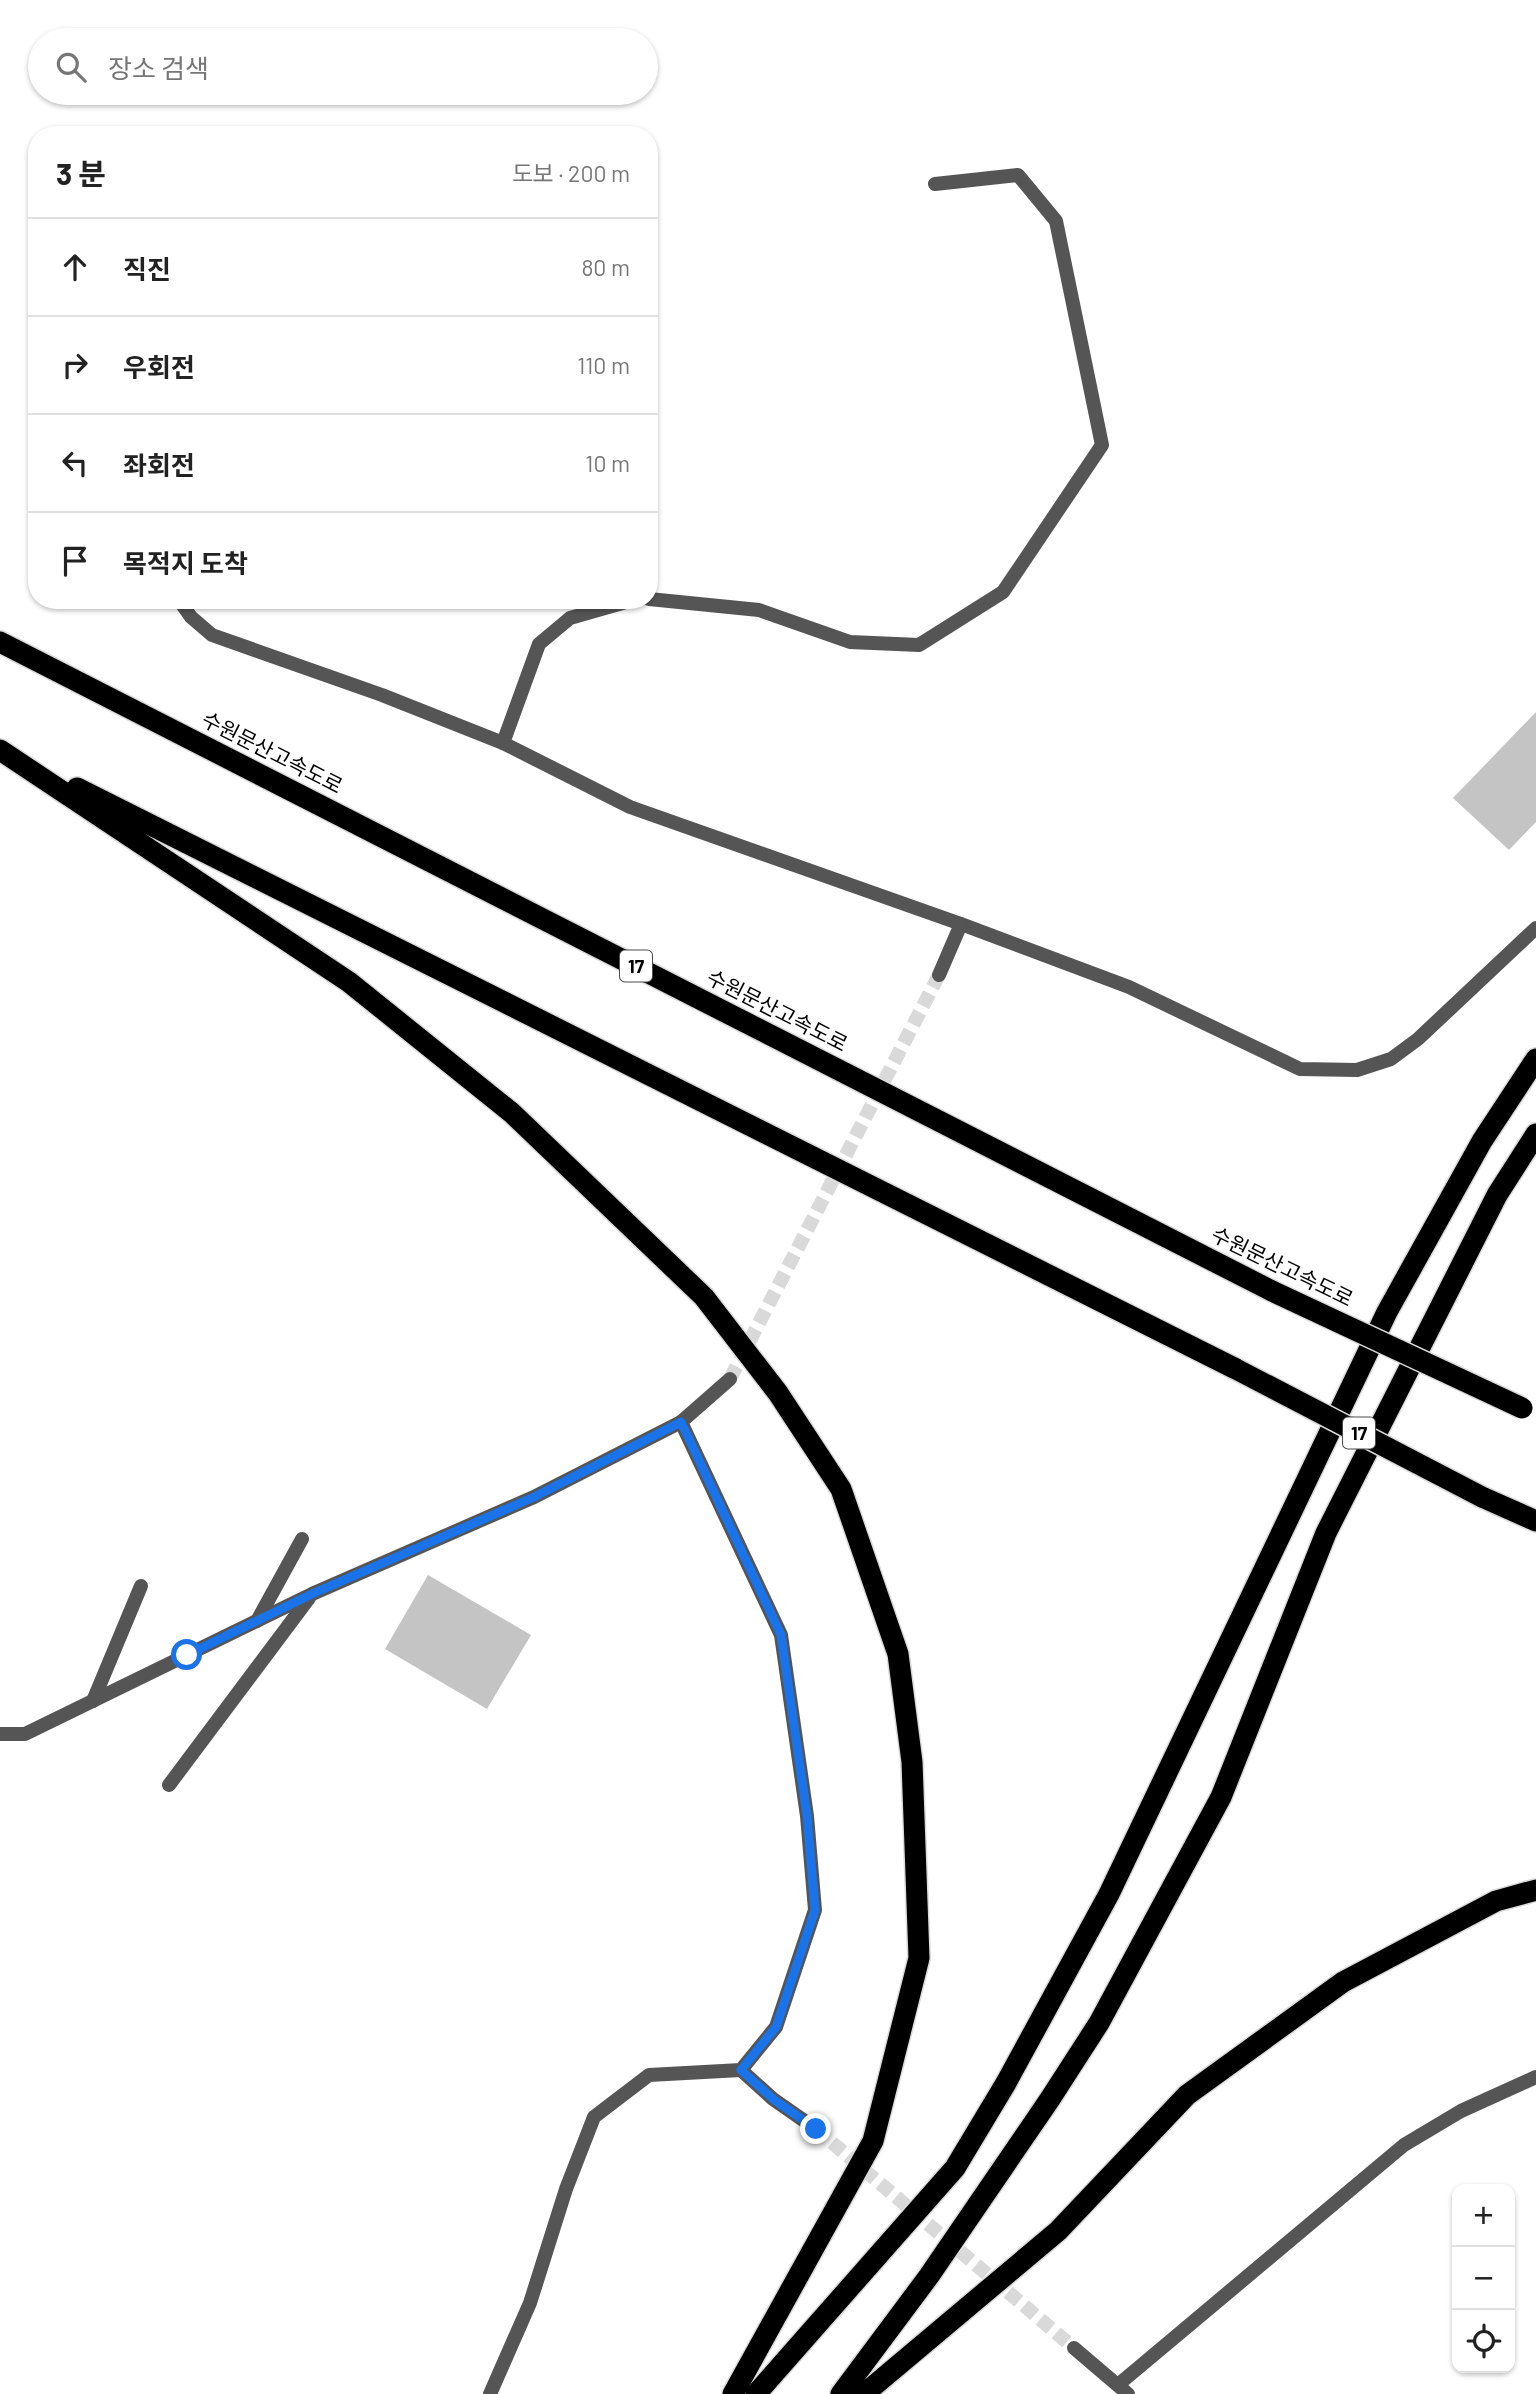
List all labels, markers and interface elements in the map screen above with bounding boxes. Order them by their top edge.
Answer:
search box [28,28,658,105]
icon: search [52,48,90,86]
text: 장소 검색 [108,52,209,83]
text: 3 분 [56,155,106,191]
text: 도보 · 200 m [512,159,630,187]
icon: ahead [56,248,94,286]
text: 직진 [123,253,171,284]
text: 80 m [581,253,630,281]
icon: right [56,346,94,384]
text: 우회전 [123,351,195,382]
text: 110 m [577,351,630,379]
icon: left [56,444,94,482]
text: 좌회전 [123,449,195,480]
text: 10 m [585,449,630,477]
icon: arrive [56,542,94,580]
text: 목적지 도착 [123,547,248,578]
street label: 수원문산고속도로 [198,705,347,798]
road number: 17 [620,950,652,982]
street label: 수원문산고속도로 [703,963,852,1056]
street label: 수원문산고속도로 [1208,1221,1358,1311]
road number: 17 [1343,1418,1375,1448]
route start [171,1639,202,1670]
route end [800,2113,831,2144]
map controls [1452,2184,1515,2373]
button: + [1452,2184,1515,2247]
button: − [1452,2247,1515,2310]
button: locate [1452,2310,1515,2373]

